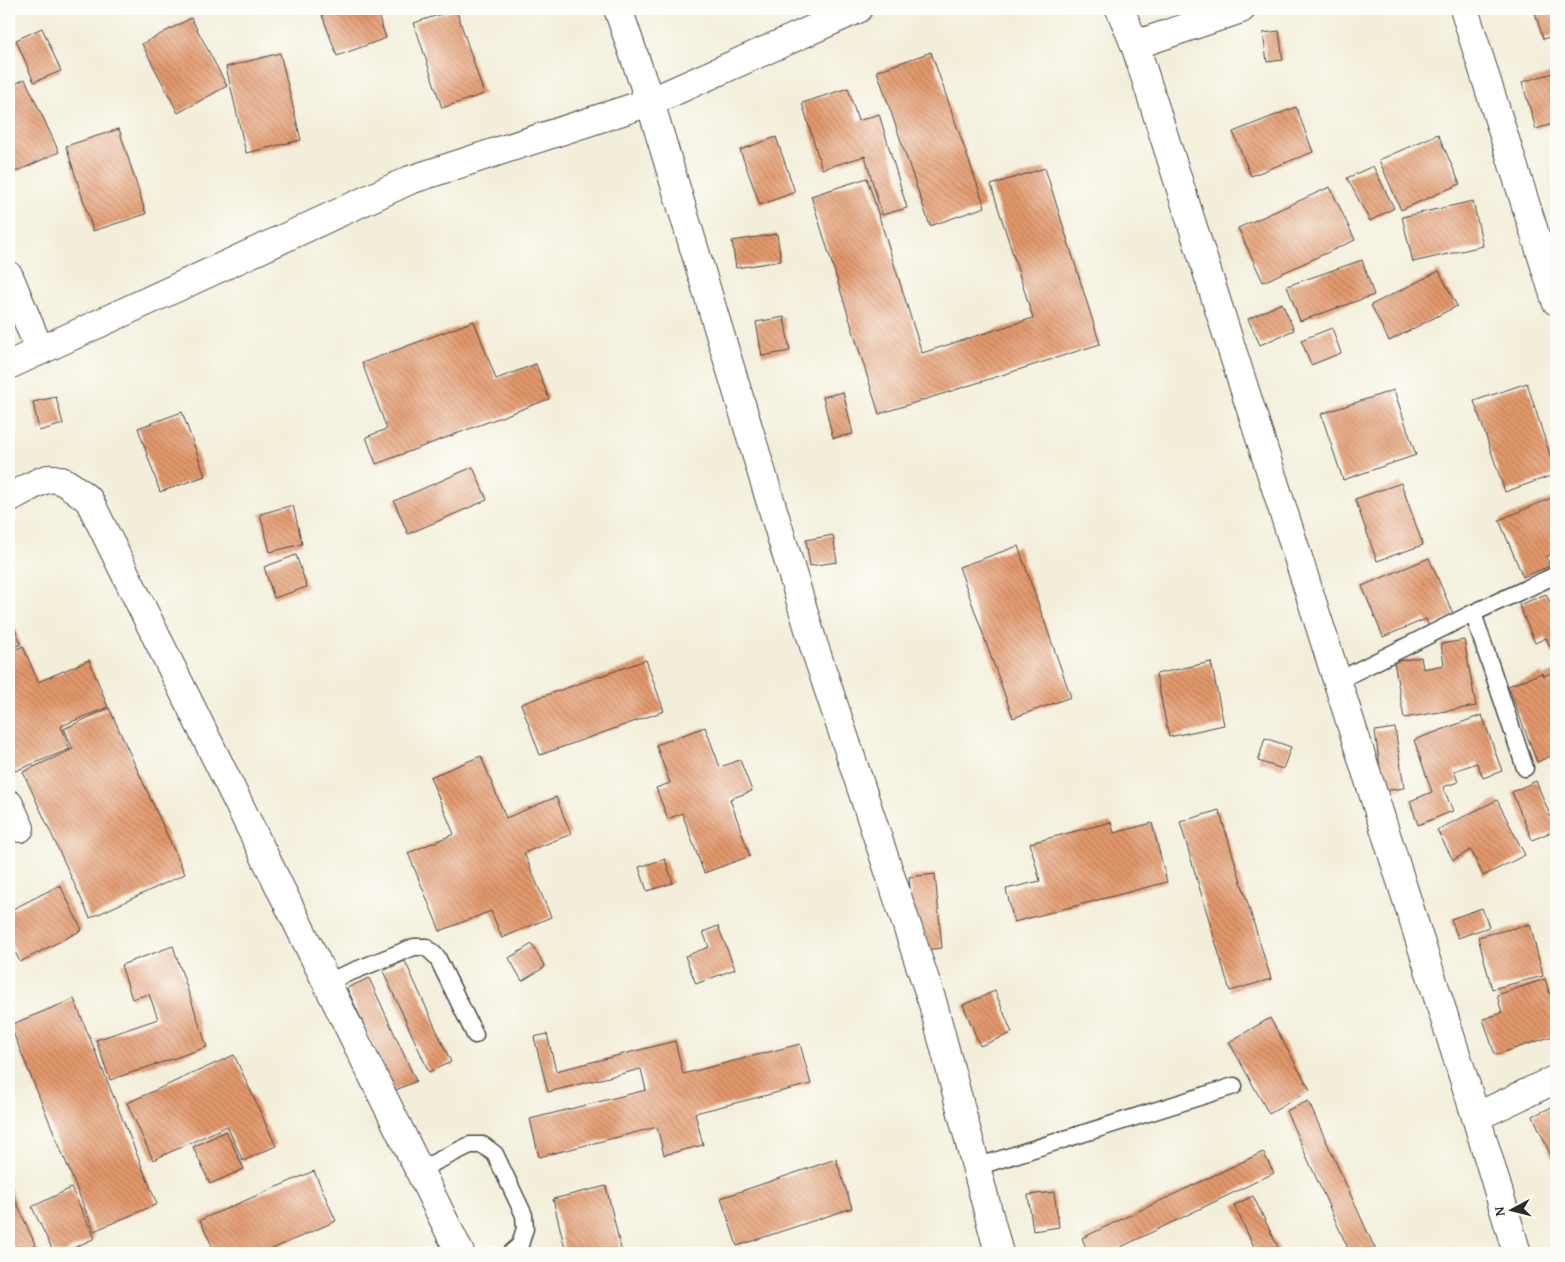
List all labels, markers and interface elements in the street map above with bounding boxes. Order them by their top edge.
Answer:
north arrow [1488,1184,1538,1234]
text: N [1489,1205,1510,1217]

